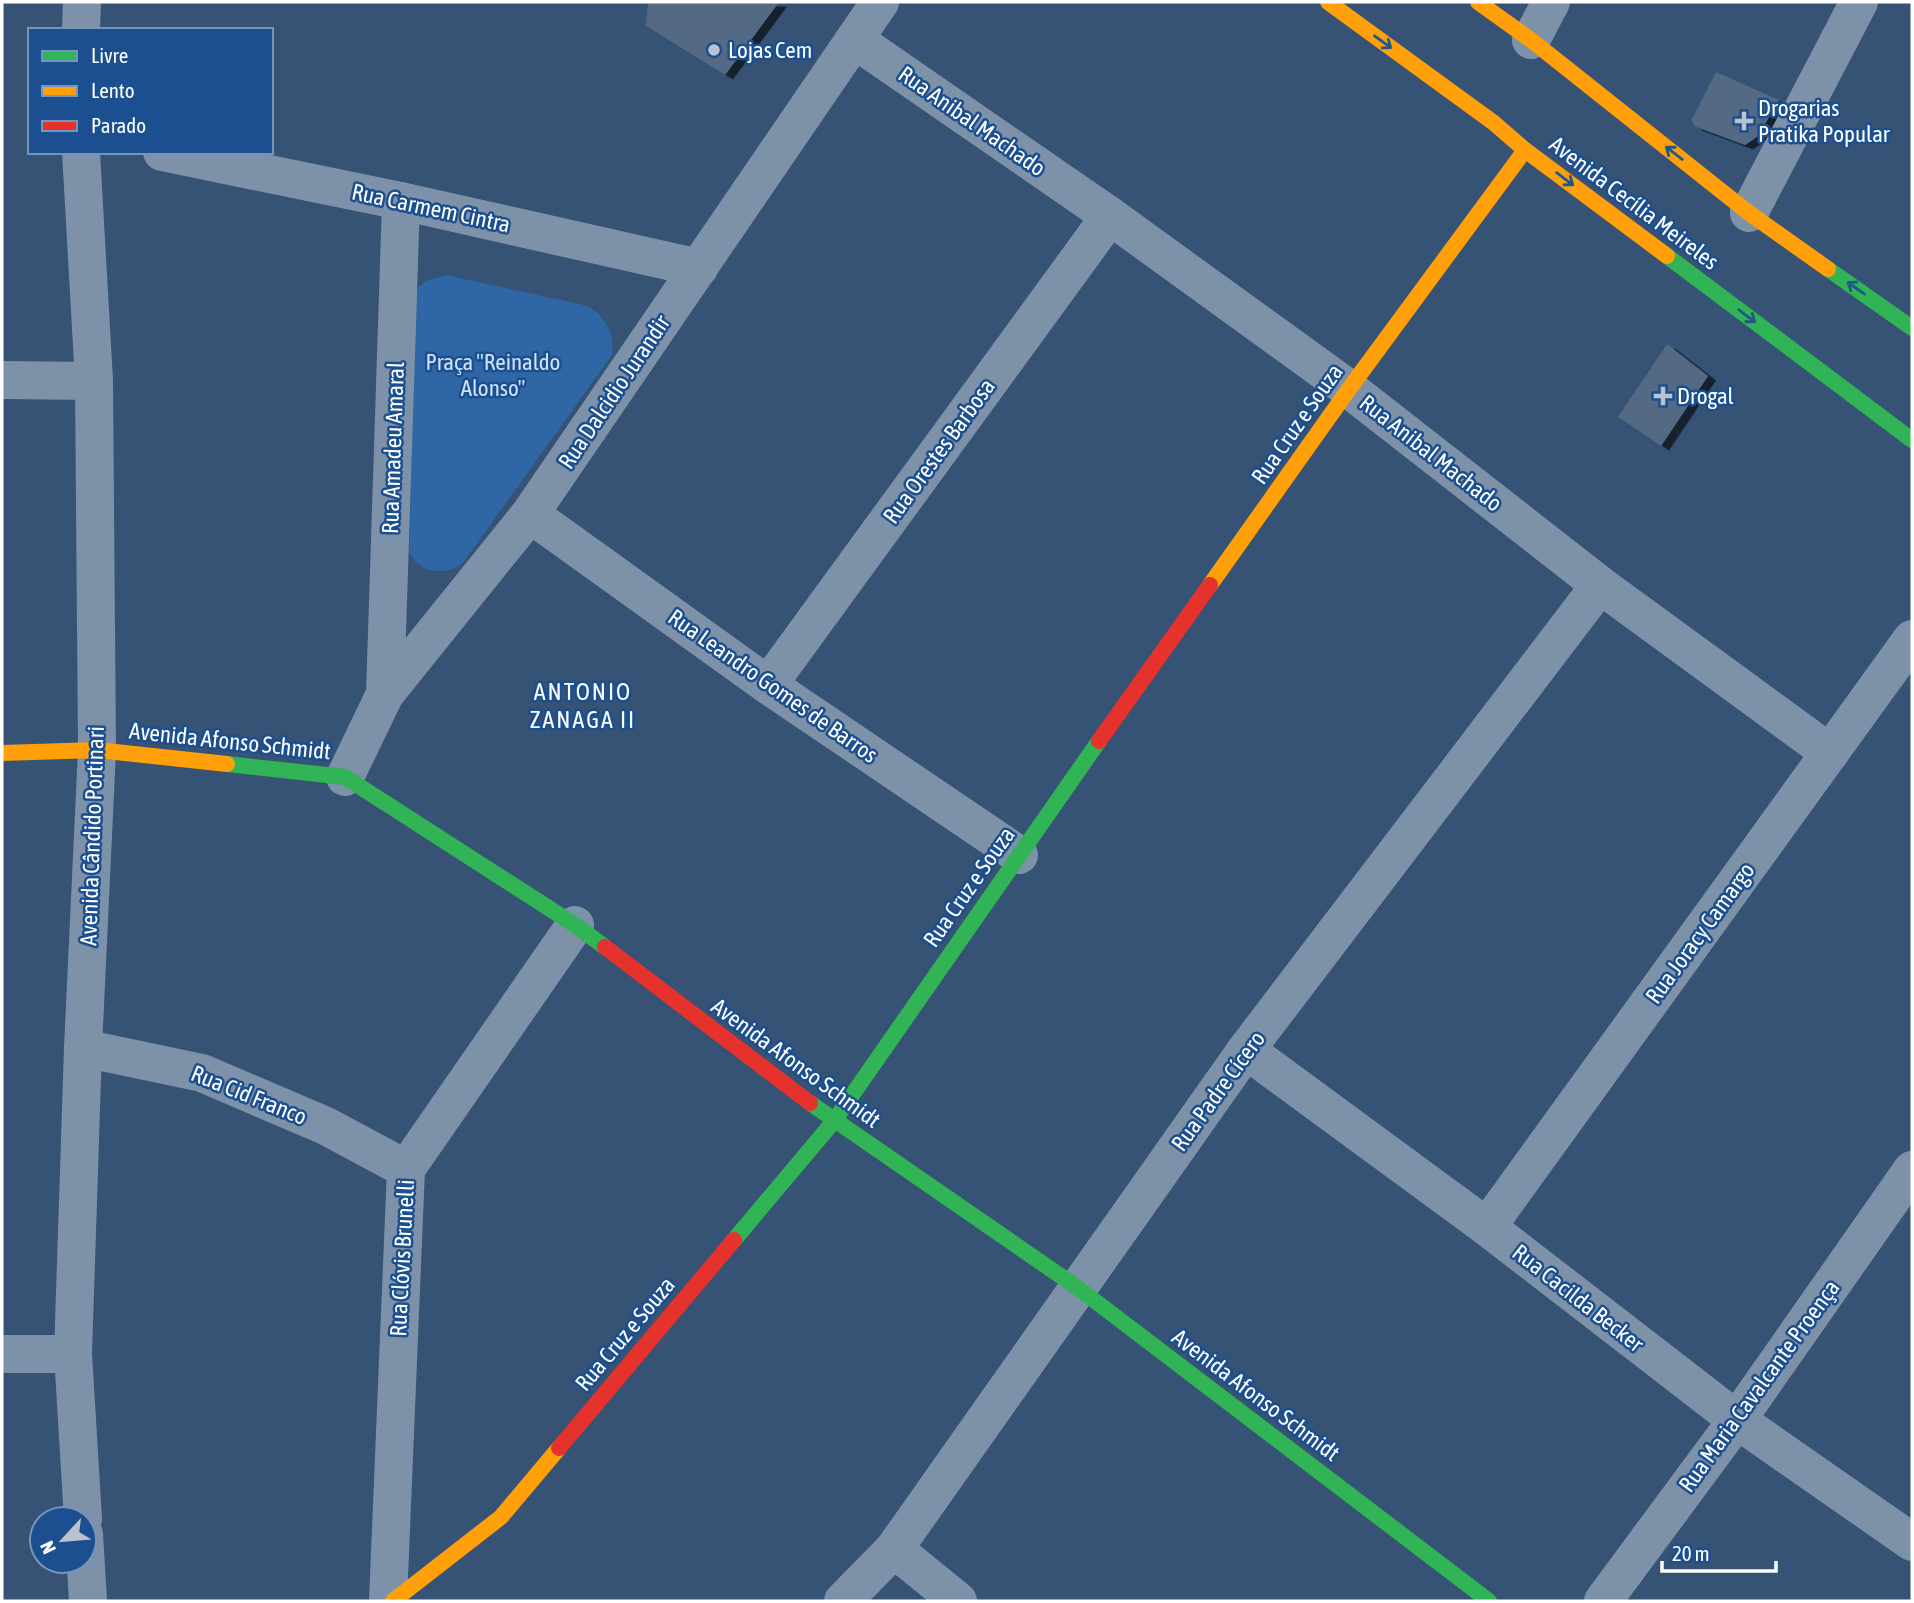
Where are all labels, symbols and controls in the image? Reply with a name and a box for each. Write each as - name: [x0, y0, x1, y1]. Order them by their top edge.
- legend: [28, 28, 273, 154]
- one-way arrow: [1373, 35, 1392, 49]
- place label: Lojas Cem: [728, 37, 812, 63]
- marker: Lojas Cem: [706, 42, 722, 58]
- text: Livre: [91, 43, 128, 67]
- street label: Rua Anibal Machado: [894, 61, 1050, 181]
- text: Lento: [91, 78, 135, 102]
- place label: Drogarias Pratika Popular: [1758, 95, 1891, 147]
- text: Parado: [91, 113, 146, 137]
- marker: Drogarias Pratika Popular: [1736, 113, 1752, 129]
- street label: Avenida Cecília Meireles: [1544, 131, 1724, 275]
- one-way arrow: [1665, 145, 1683, 160]
- one-way arrow: [1555, 172, 1574, 187]
- street label: Rua Carmem Cintra: [349, 179, 513, 237]
- one-way arrow: [1847, 281, 1866, 295]
- one-way arrow: [1737, 308, 1756, 323]
- street label: Rua Dalcidio Jurandir: [553, 309, 676, 474]
- park label: Praça "Reinaldo Alonso": [426, 349, 560, 401]
- street label: Rua Cruz e Souza: [1246, 359, 1348, 489]
- street label: Rua Amadeu Amaral: [377, 361, 409, 535]
- street label: Rua Orestes Barbosa: [878, 374, 1000, 528]
- place label: Drogal: [1677, 383, 1734, 409]
- marker: Drogal: [1655, 388, 1671, 404]
- street label: Rua Anibal Machado: [1355, 389, 1507, 517]
- street label: Rua Leandro Gomes de Barros: [663, 604, 883, 768]
- district label: ANTONIO ZANAGA II: [530, 678, 636, 733]
- street label: Avenida Afonso Schmidt: [128, 717, 332, 765]
- street label: Avenida Cândido Portinari: [75, 726, 109, 946]
- street label: Rua Cruz e Souza: [918, 822, 1020, 952]
- street label: Rua Joracy Camargo: [1640, 858, 1760, 1008]
- street label: Avenida Afonso Schmidt: [706, 993, 886, 1133]
- street label: Rua Padre Cícero: [1166, 1026, 1270, 1156]
- street label: Rua Cid Franco: [187, 1060, 311, 1130]
- street label: Rua Clóvis Brunelli: [385, 1179, 419, 1337]
- street label: Rua Cacilda Becker: [1508, 1239, 1649, 1358]
- street label: Rua Cruz e Souza: [570, 1272, 680, 1396]
- street label: Rua Maria Cavalcante Proença: [1673, 1275, 1845, 1497]
- street label: Avenida Afonso Schmidt: [1167, 1324, 1345, 1466]
- north arrow: [28, 1505, 98, 1575]
- scale bar: [1662, 1530, 1776, 1574]
- text: N: [35, 1538, 60, 1557]
- text: 20 m: [1672, 1541, 1710, 1565]

